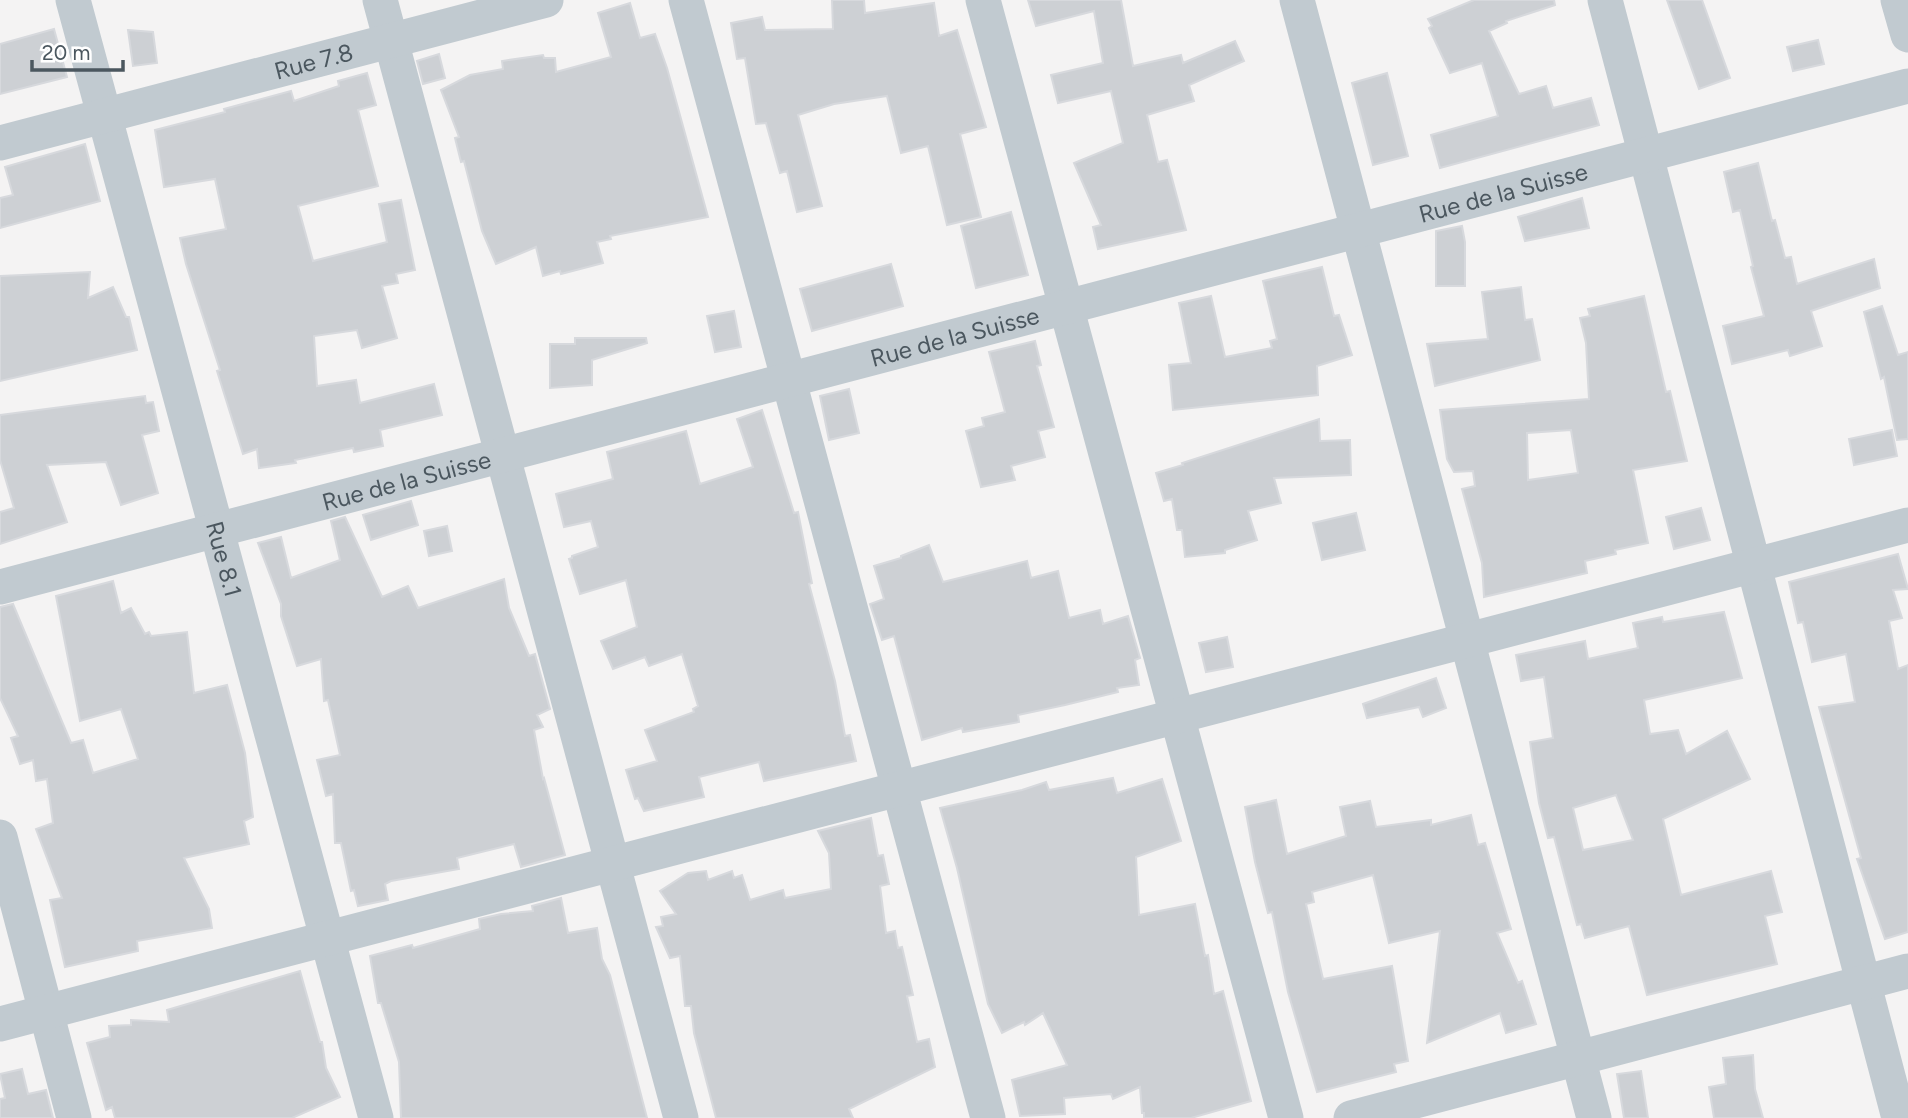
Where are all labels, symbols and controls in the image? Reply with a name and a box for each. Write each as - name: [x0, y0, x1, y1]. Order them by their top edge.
- scale bar: [32, 28, 122, 72]
- street label: Rue 7.8: [271, 37, 356, 85]
- text: 20 m: [42, 40, 90, 65]
- street label: Rue de la Suisse: [1416, 156, 1591, 228]
- street label: Rue de la Suisse: [867, 300, 1042, 372]
- street label: Rue de la Suisse: [319, 444, 494, 516]
- street label: Rue 8.1: [200, 518, 249, 600]

